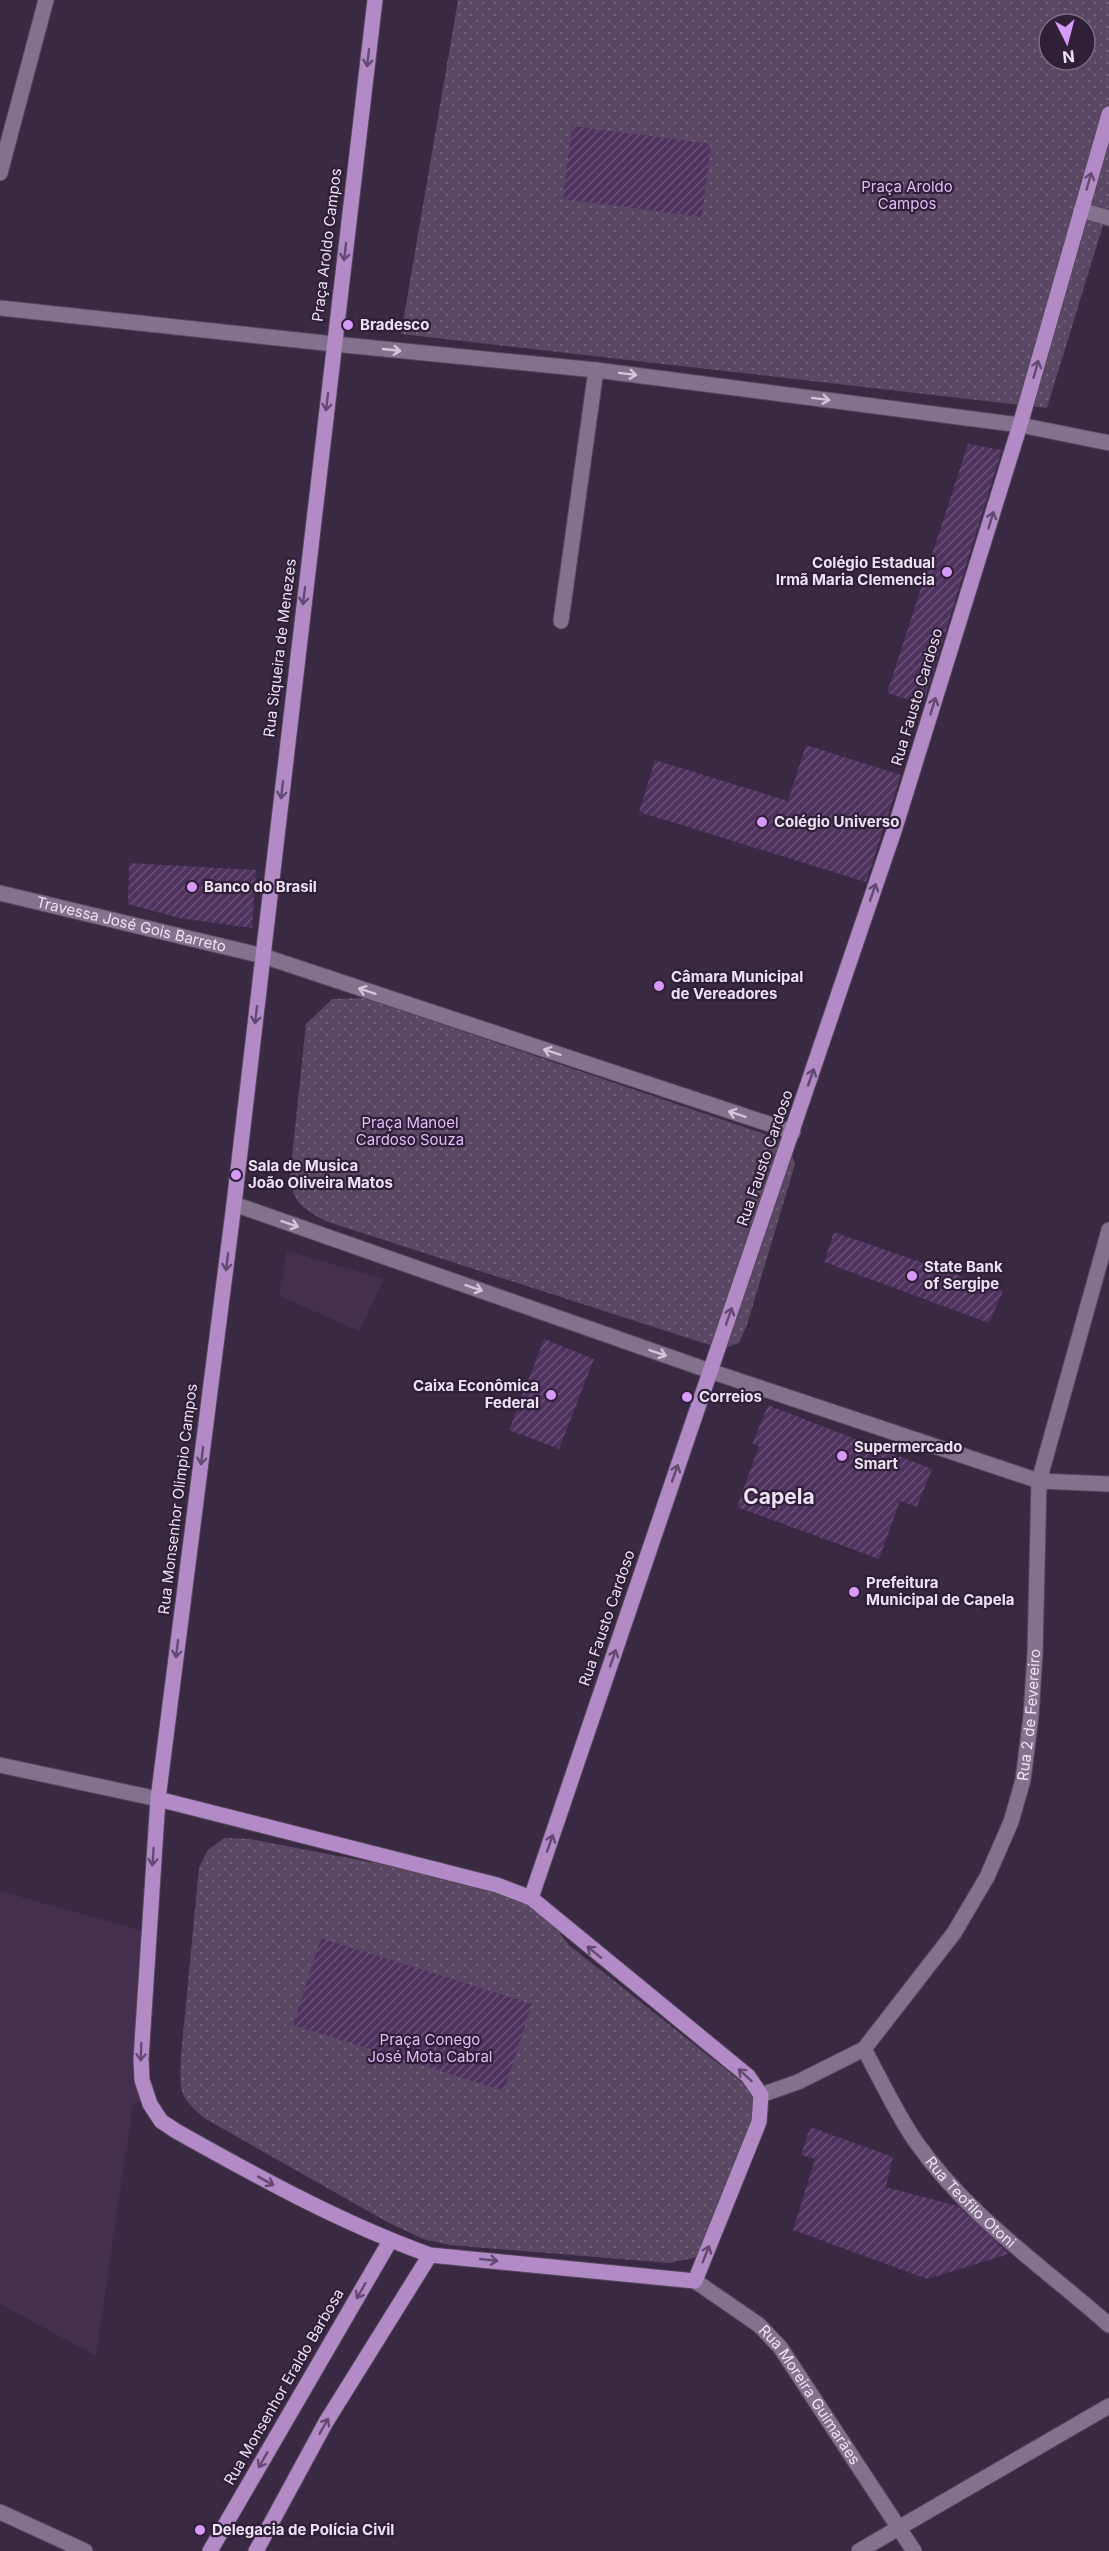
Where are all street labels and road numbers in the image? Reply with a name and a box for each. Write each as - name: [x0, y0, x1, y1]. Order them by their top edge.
- street label: Praça Aroldo Campos: [308, 167, 345, 323]
- street label: Rua Siqueira de Menezes: [259, 558, 300, 738]
- street label: Rua Fausto Cardoso: [887, 626, 946, 768]
- street label: Travessa José Gois Barreto: [35, 892, 228, 956]
- street label: Rua Fausto Cardoso: [732, 1087, 797, 1228]
- street label: Rua Monsenhor Olimpio Campos: [154, 1382, 201, 1615]
- street label: Rua Fausto Cardoso: [574, 1547, 639, 1688]
- street label: Rua 2 de Fevereiro: [1013, 1648, 1044, 1782]
- street label: Rua Teofilo Otoni: [921, 2152, 1020, 2252]
- street label: Rua Monsenhor Eraldo Barbosa: [219, 2285, 348, 2488]
- street label: Rua Moreira Guimarães: [755, 2321, 865, 2468]

